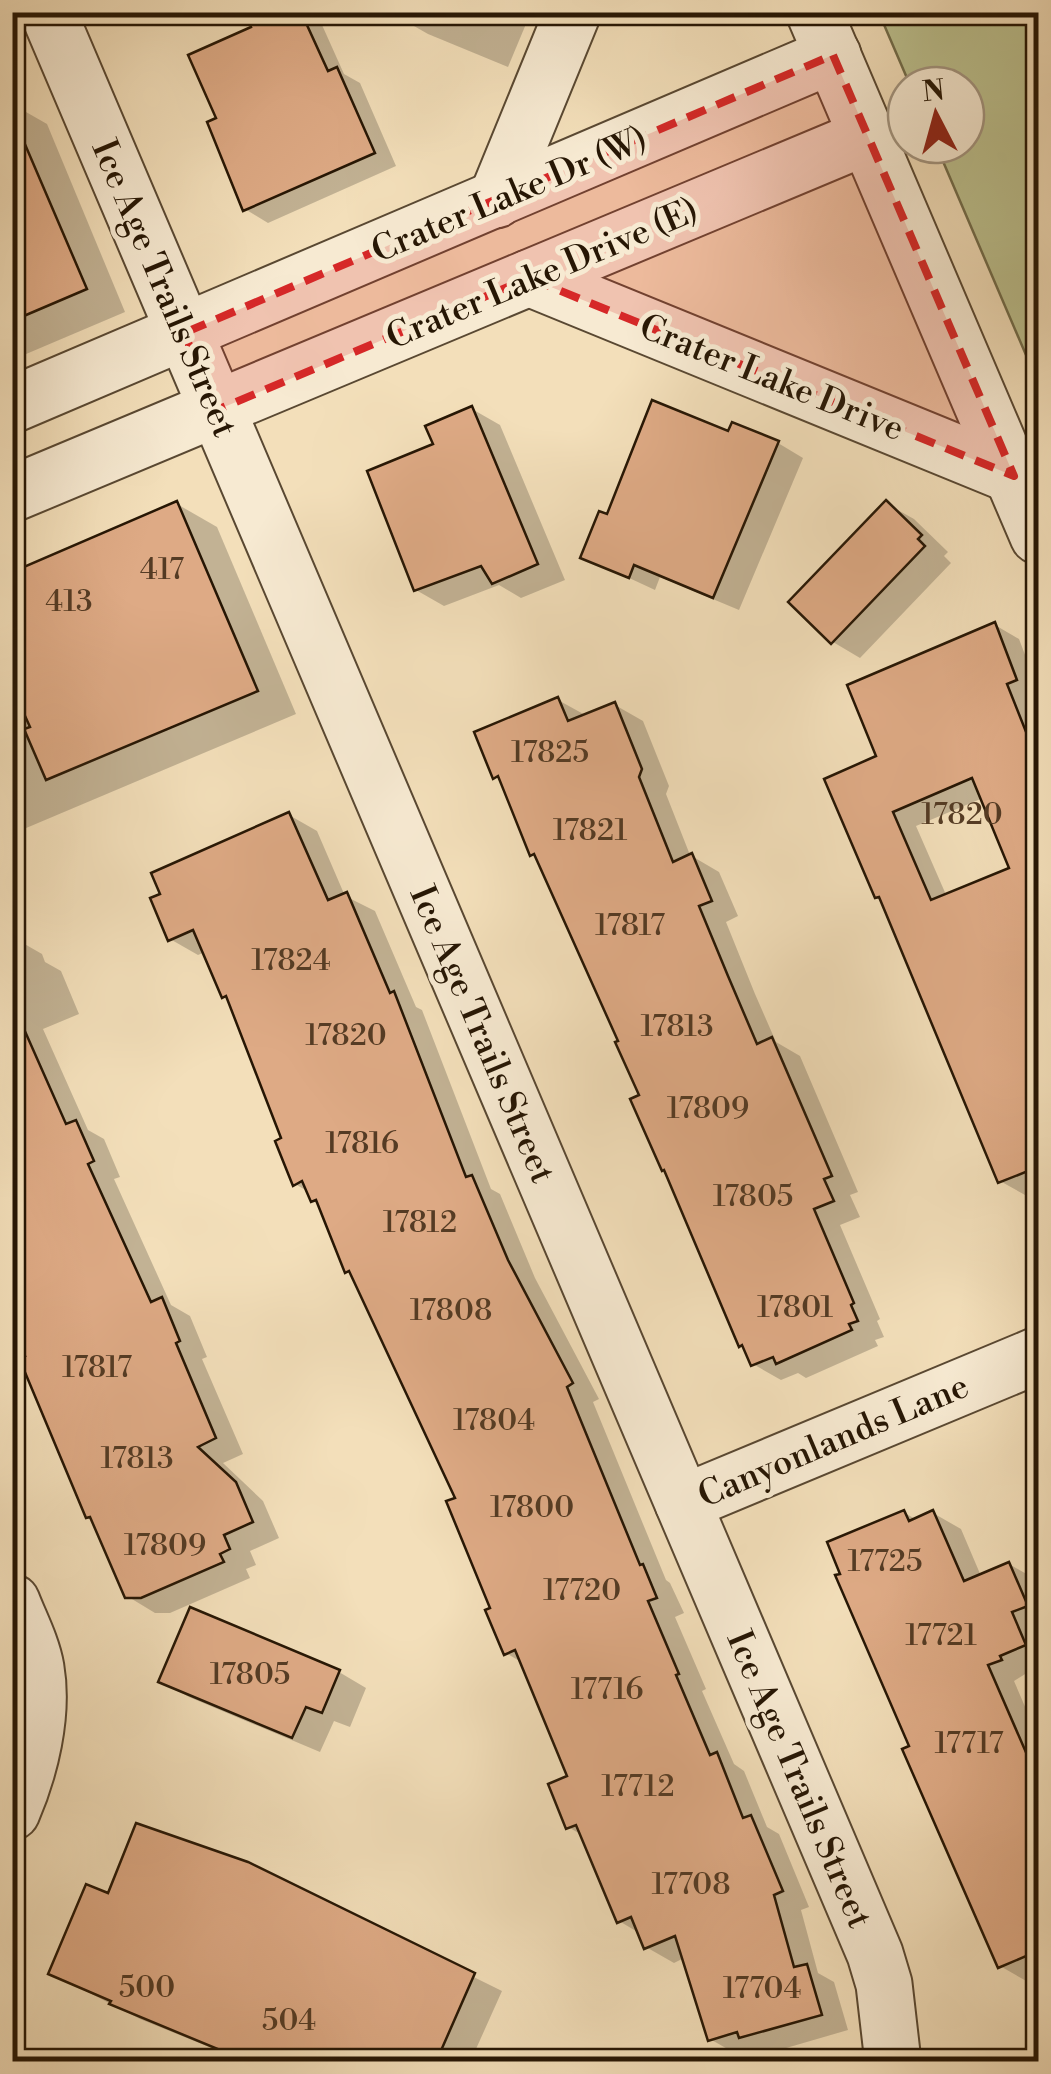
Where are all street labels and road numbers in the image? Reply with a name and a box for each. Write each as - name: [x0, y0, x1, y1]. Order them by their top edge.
- street label: Crater Lake Dr (W): [365, 118, 654, 273]
- street label: Ice Age Trails Street: [82, 133, 246, 444]
- street label: Crater Lake Drive (E): [380, 189, 705, 360]
- street label: Crater Lake Drive: [633, 306, 910, 451]
- street label: Ice Age Trails Street: [400, 879, 564, 1190]
- street label: Canyonlands Lane: [692, 1365, 975, 1518]
- street label: Ice Age Trails Street: [717, 1624, 881, 1935]

